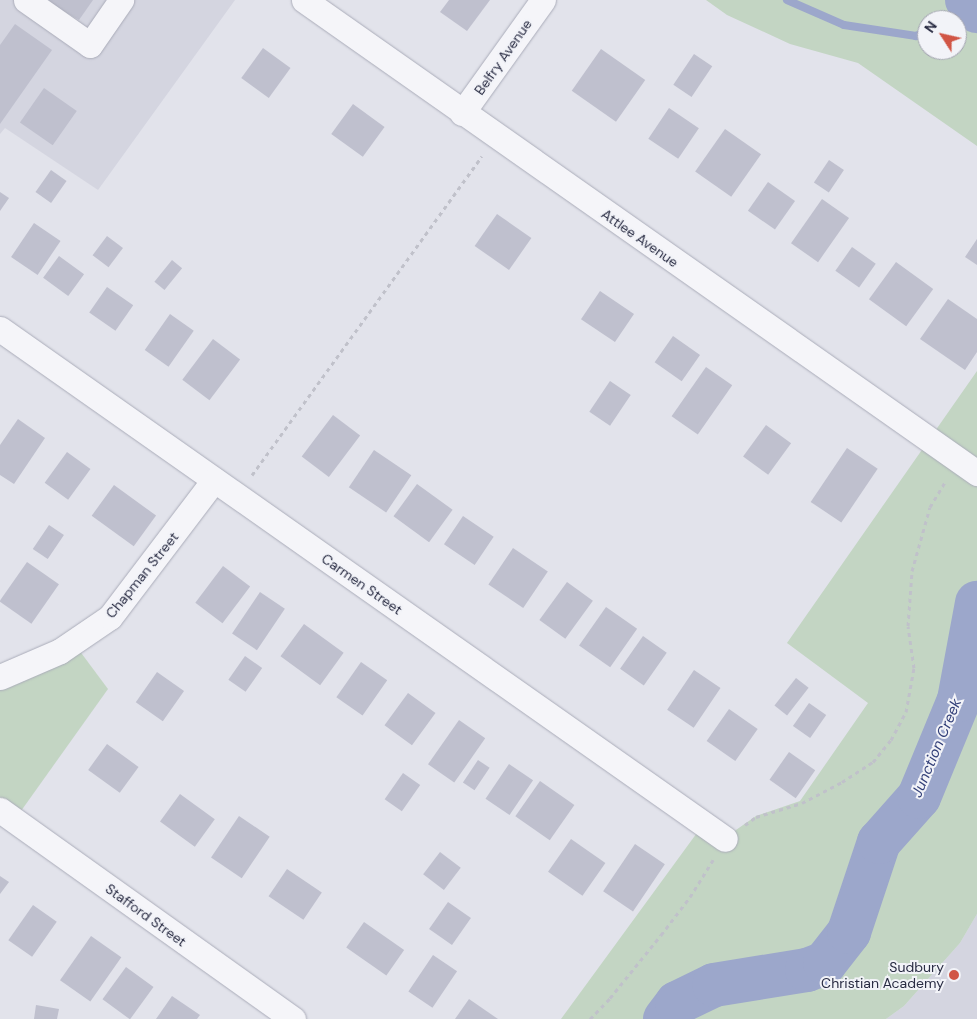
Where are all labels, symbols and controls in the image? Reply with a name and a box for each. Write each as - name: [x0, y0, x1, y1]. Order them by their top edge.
- north arrow: [917, 10, 967, 60]
- street label: Belfry Avenue: [471, 16, 535, 98]
- text: N: [920, 18, 941, 36]
- street label: Attlee Avenue: [598, 205, 682, 271]
- street label: Chapman Street: [102, 529, 182, 621]
- street label: Carmen Street: [318, 550, 406, 618]
- water label: Junction Creek: [908, 696, 966, 800]
- street label: Stafford Street: [102, 880, 190, 950]
- place label: Sudbury Christian Academy: [821, 959, 944, 992]
- marker: Sudbury Christian Academy: [948, 969, 960, 981]

